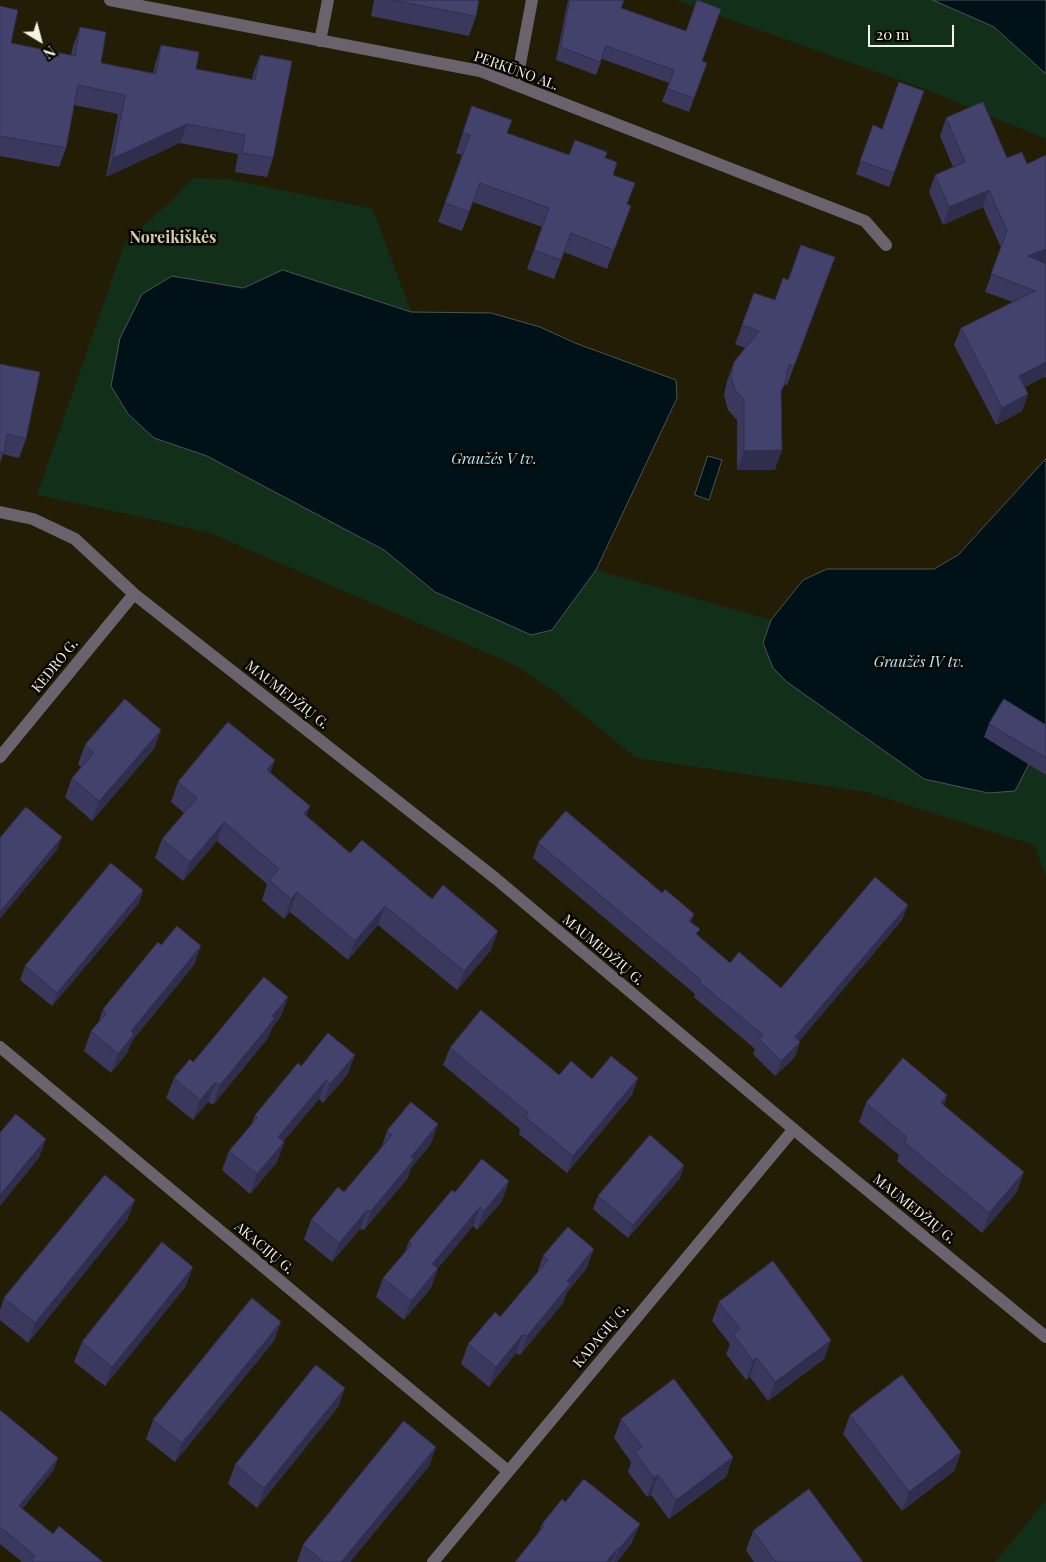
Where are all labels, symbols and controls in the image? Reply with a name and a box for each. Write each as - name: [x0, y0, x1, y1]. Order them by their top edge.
- north arrow: [15, 15, 65, 65]
- scale bar: [871, 15, 957, 47]
- text: 20 m: [876, 24, 909, 44]
- text: N: [40, 42, 59, 63]
- street label: PERKŪNO AL.: [472, 48, 560, 94]
- district label: Noreikiškės: [130, 228, 216, 248]
- water label: Graužės V tv.: [451, 450, 537, 468]
- street label: KEDRO G.: [28, 636, 82, 696]
- water label: Graužės IV tv.: [874, 653, 964, 671]
- street label: MAUMEDŽIŲ G.: [242, 657, 332, 733]
- street label: MAUMEDŽIŲ G.: [559, 911, 647, 989]
- street label: MAUMEDŽIŲ G.: [870, 1171, 958, 1247]
- street label: AKACIJŲ G.: [231, 1219, 297, 1277]
- street label: KADAGIŲ G.: [570, 1301, 632, 1371]

